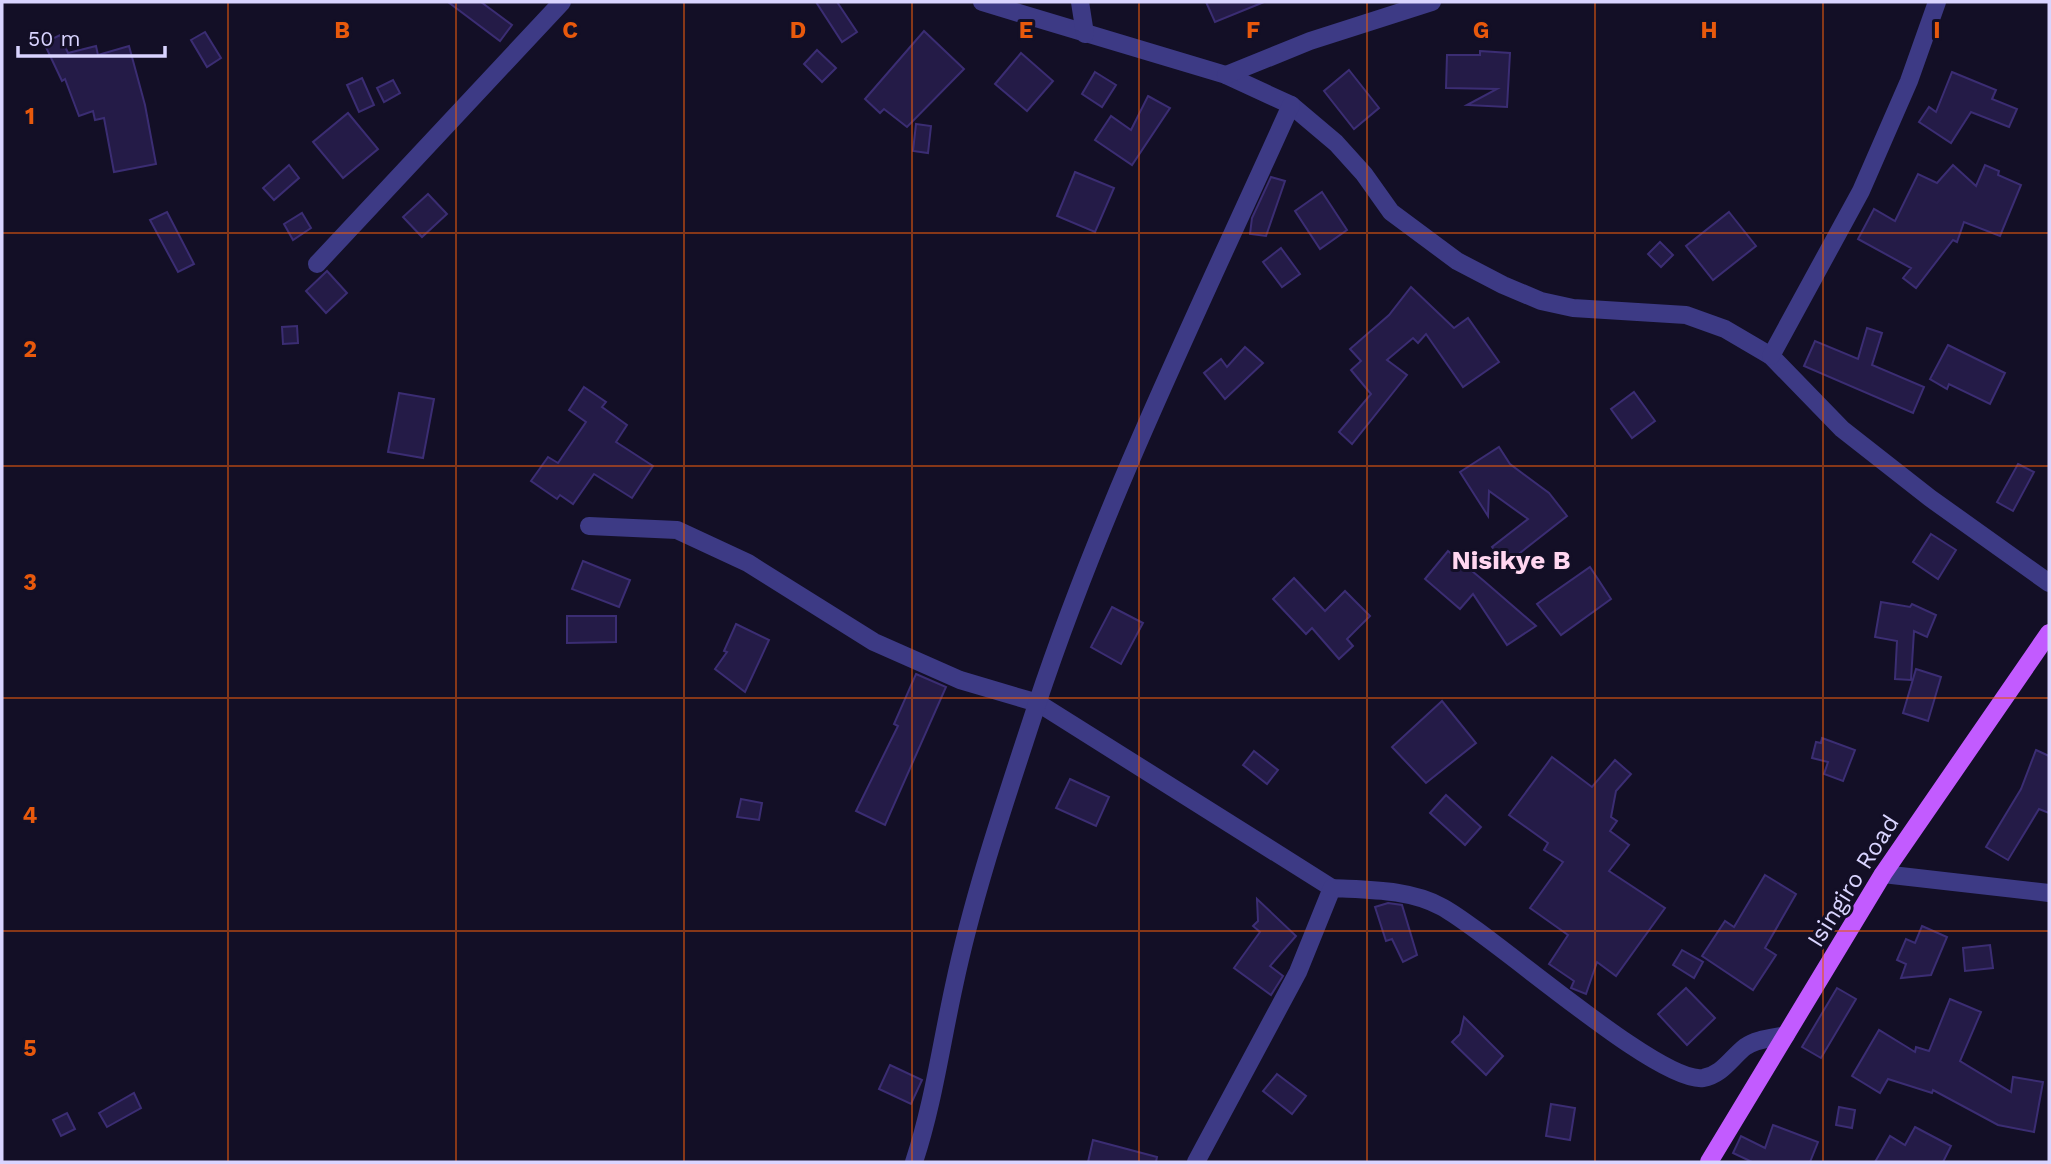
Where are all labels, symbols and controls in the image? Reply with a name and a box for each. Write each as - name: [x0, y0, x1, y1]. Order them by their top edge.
- scale bar: [18, 14, 164, 58]
- text: B: [334, 17, 350, 44]
- text: C: [562, 17, 578, 44]
- text: D: [790, 17, 806, 44]
- text: E: [1019, 17, 1033, 44]
- text: F: [1246, 17, 1260, 44]
- text: G: [1473, 17, 1489, 44]
- text: H: [1700, 17, 1718, 44]
- text: I: [1933, 17, 1941, 44]
- text: 50 m: [28, 26, 80, 51]
- text: 1: [25, 103, 35, 130]
- text: 2: [23, 336, 37, 363]
- district label: Nisikye B: [1451, 545, 1571, 575]
- text: 3: [23, 569, 37, 596]
- text: 4: [23, 802, 38, 829]
- street label: Isingiro Road: [1801, 810, 1905, 952]
- text: 5: [23, 1035, 37, 1062]

